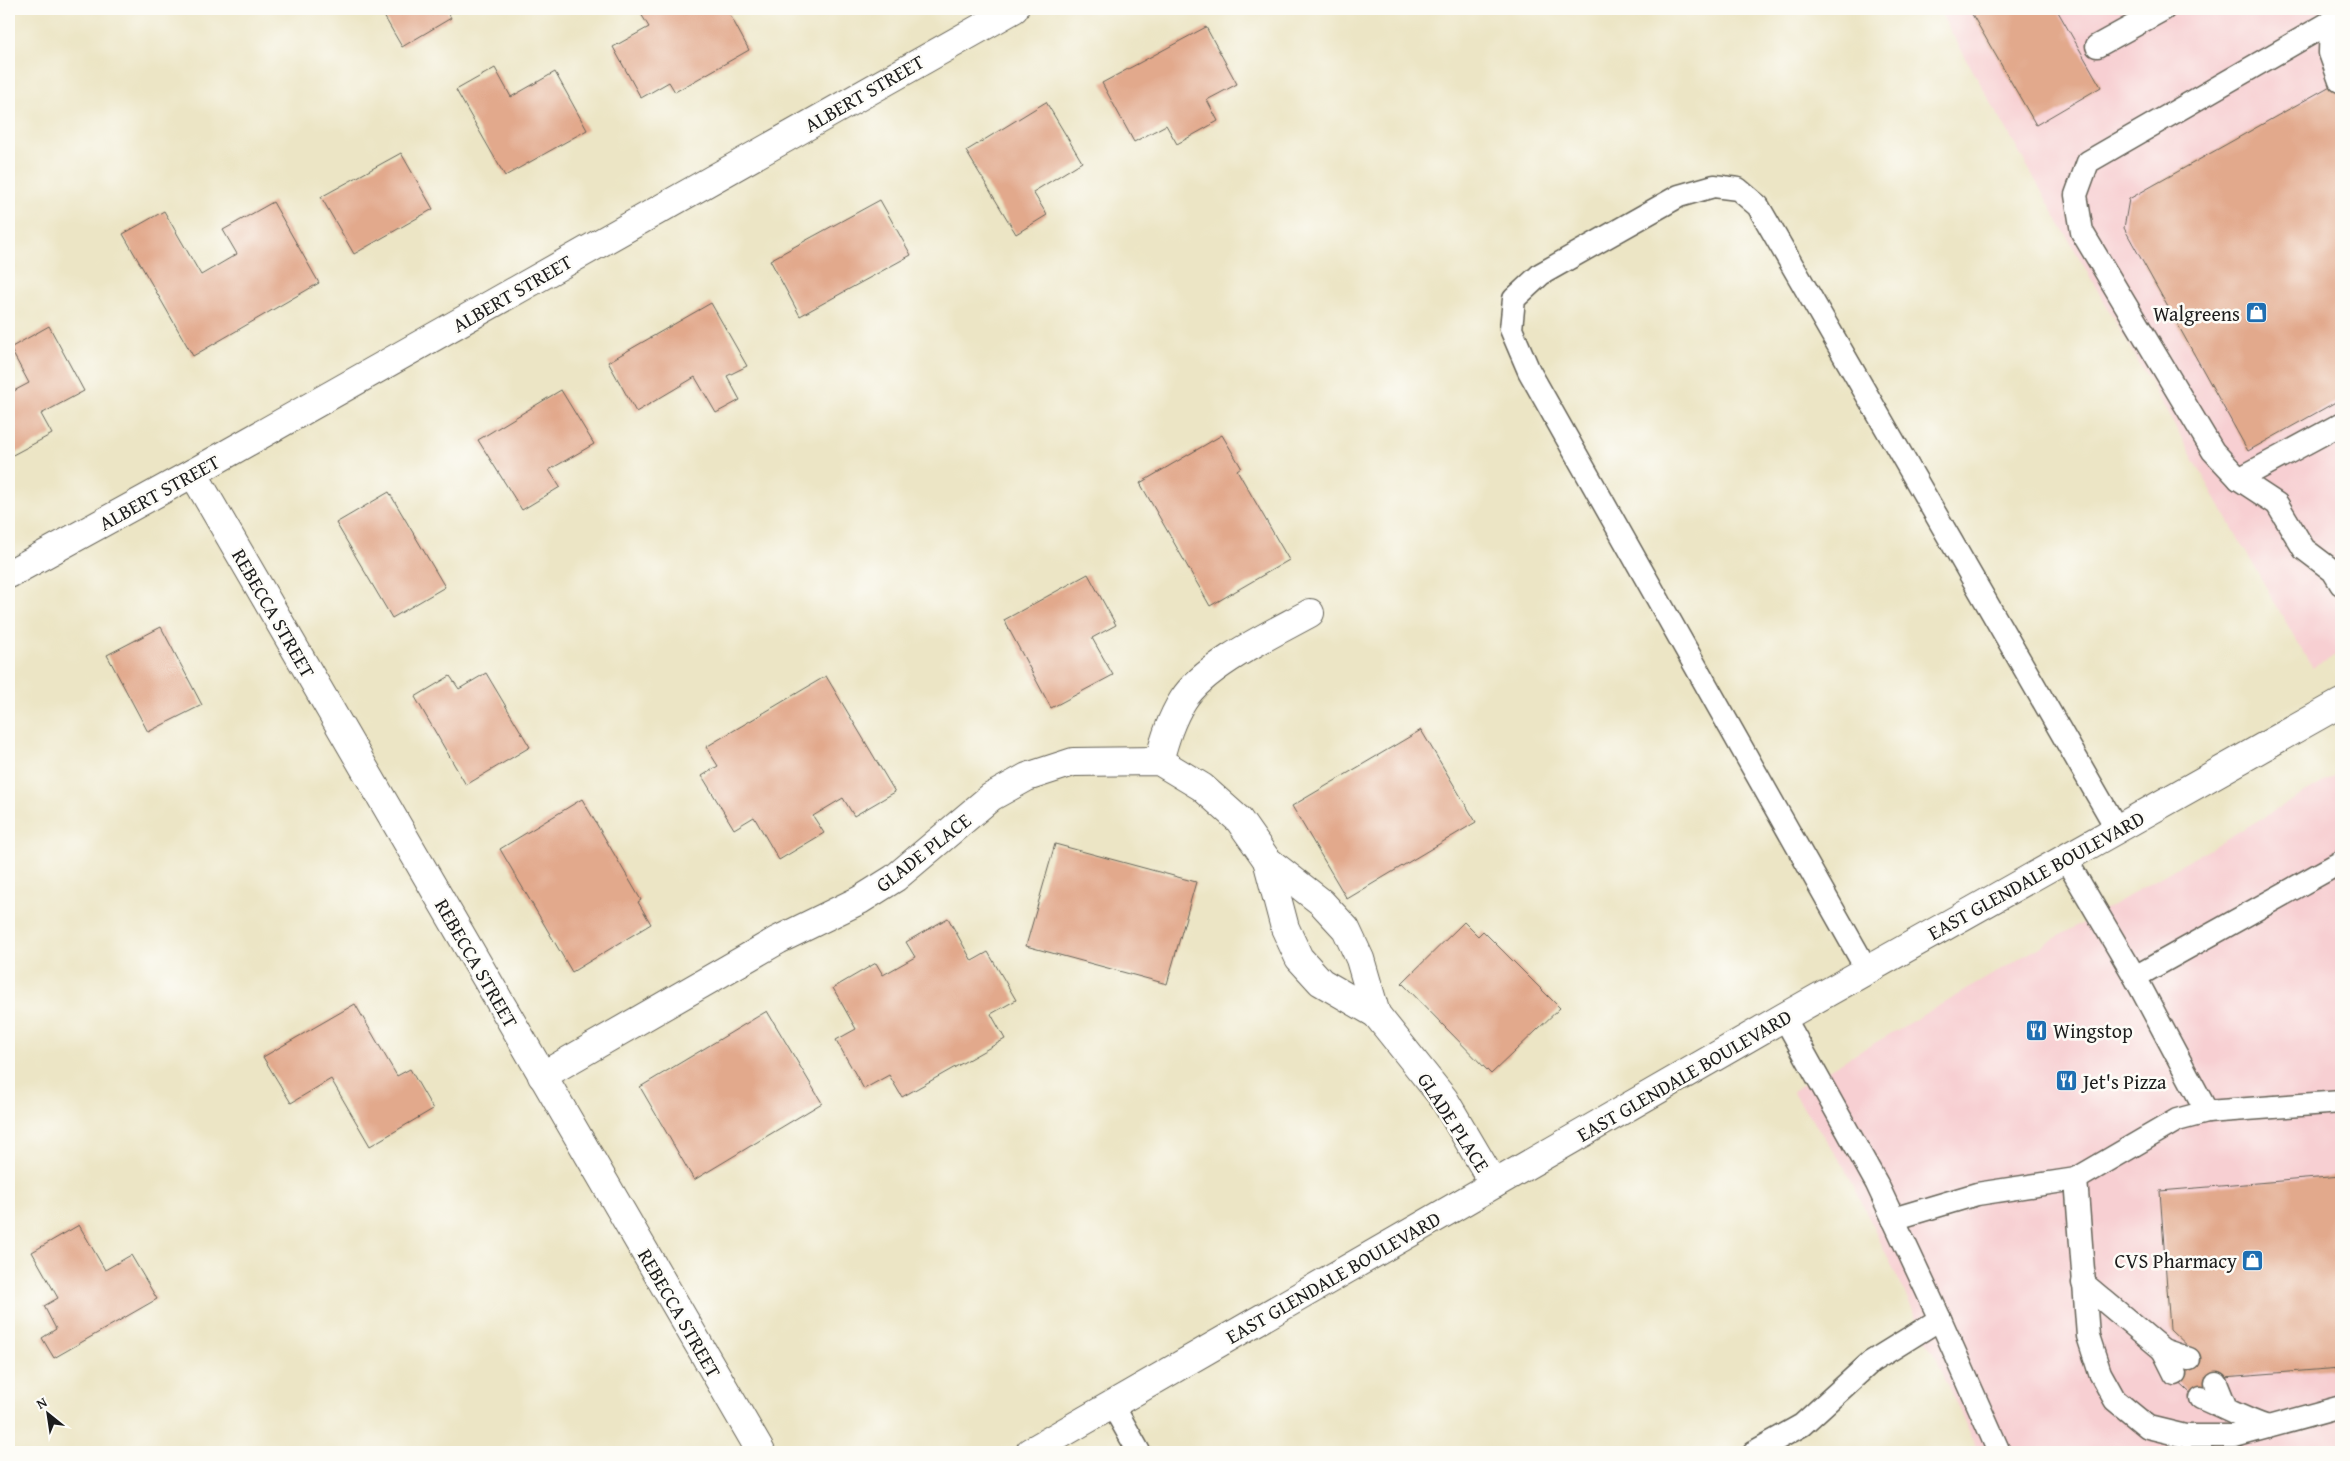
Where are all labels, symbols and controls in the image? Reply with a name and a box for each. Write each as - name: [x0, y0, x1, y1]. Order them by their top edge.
- street label: ALBERT STREET: [799, 47, 929, 139]
- street label: ALBERT STREET: [447, 247, 577, 339]
- place label: Walgreens: [2153, 299, 2240, 328]
- shop icon: Walgreens: [2244, 301, 2268, 325]
- street label: ALBERT STREET: [93, 447, 225, 537]
- street label: REBECCA STREET: [225, 543, 323, 683]
- street label: EAST GLENDALE BOULEVARD: [1922, 803, 2150, 947]
- street label: GLADE PLACE: [869, 806, 977, 898]
- street label: REBECCA STREET: [428, 893, 526, 1033]
- street label: EAST GLENDALE BOULEVARD: [1571, 1001, 1797, 1149]
- place label: Wingstop: [2053, 1016, 2133, 1045]
- restaurant icon: Wingstop: [2025, 1018, 2049, 1042]
- street label: GLADE PLACE: [1411, 1066, 1497, 1178]
- place label: Jet's Pizza: [2080, 1067, 2167, 1096]
- restaurant icon: Jet's Pizza: [2055, 1069, 2079, 1093]
- street label: EAST GLENDALE BOULEVARD: [1220, 1203, 1446, 1351]
- street label: REBECCA STREET: [631, 1243, 729, 1383]
- place label: CVS Pharmacy: [2115, 1246, 2237, 1275]
- shop icon: CVS Pharmacy: [2241, 1248, 2265, 1272]
- north arrow: [22, 1388, 72, 1438]
- text: N: [32, 1391, 51, 1414]

